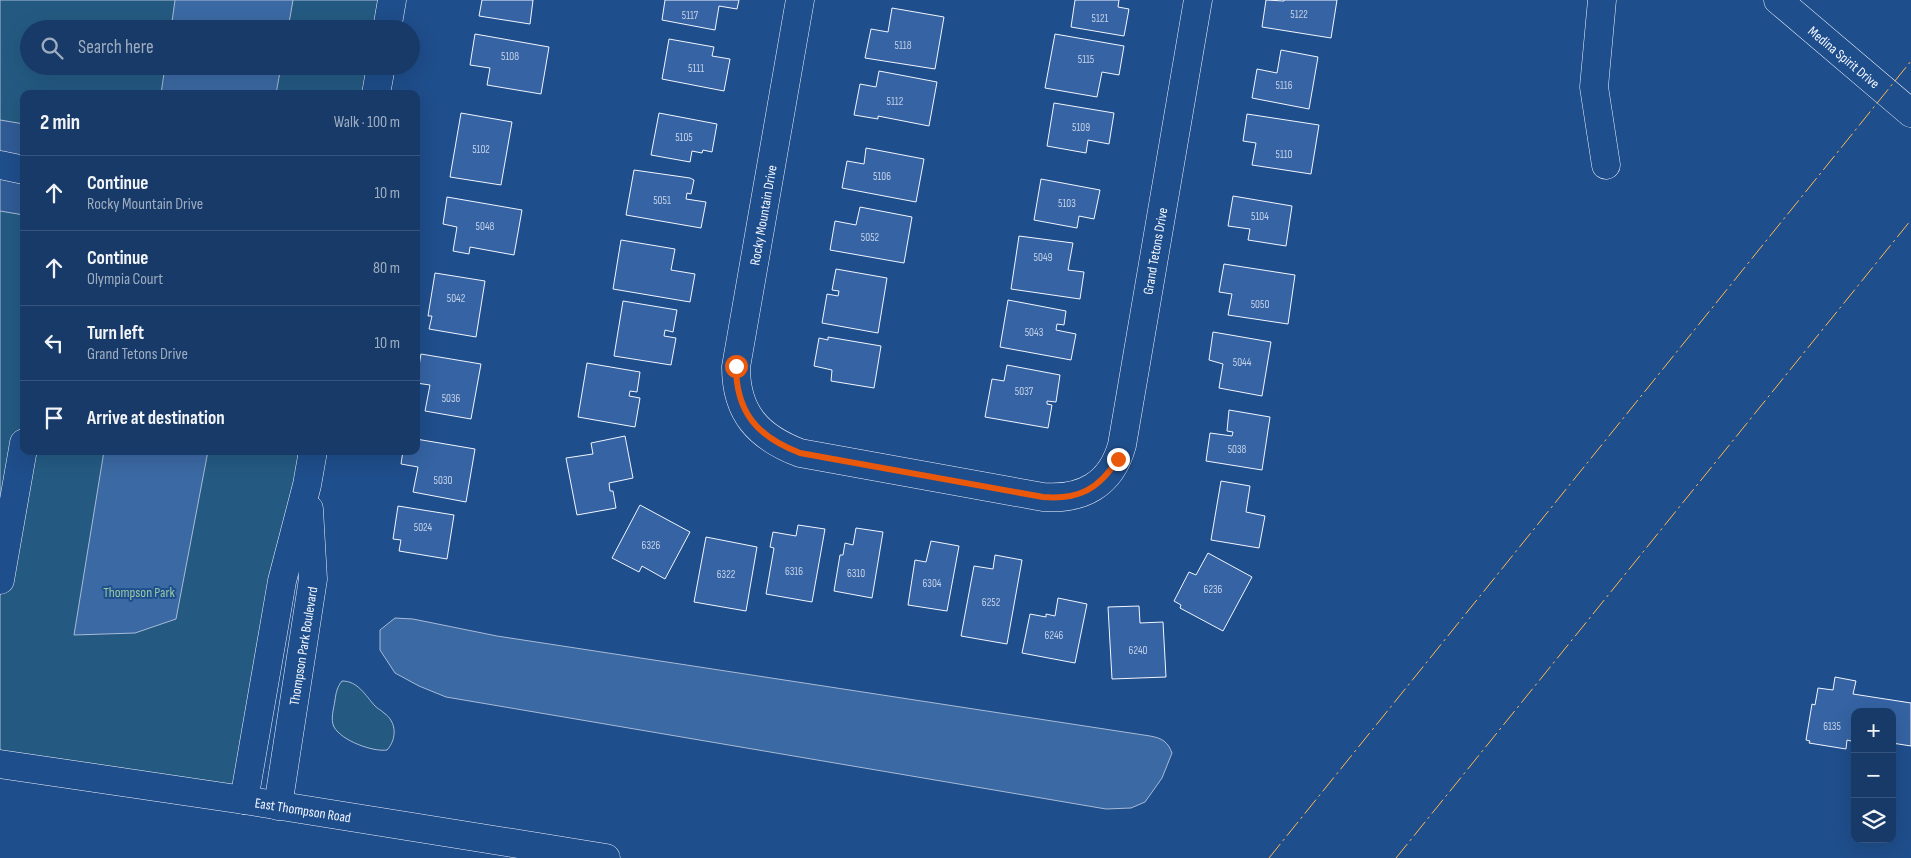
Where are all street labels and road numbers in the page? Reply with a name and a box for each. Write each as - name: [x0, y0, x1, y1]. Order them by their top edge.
- street label: Medina Spirit Drive: [1805, 23, 1883, 92]
- street label: Rocky Mountain Drive: [746, 164, 781, 267]
- street label: Grand Tetons Drive: [1139, 206, 1172, 296]
- street label: Thompson Park Boulevard: [286, 585, 321, 707]
- street label: East Thompson Road: [254, 795, 352, 827]

